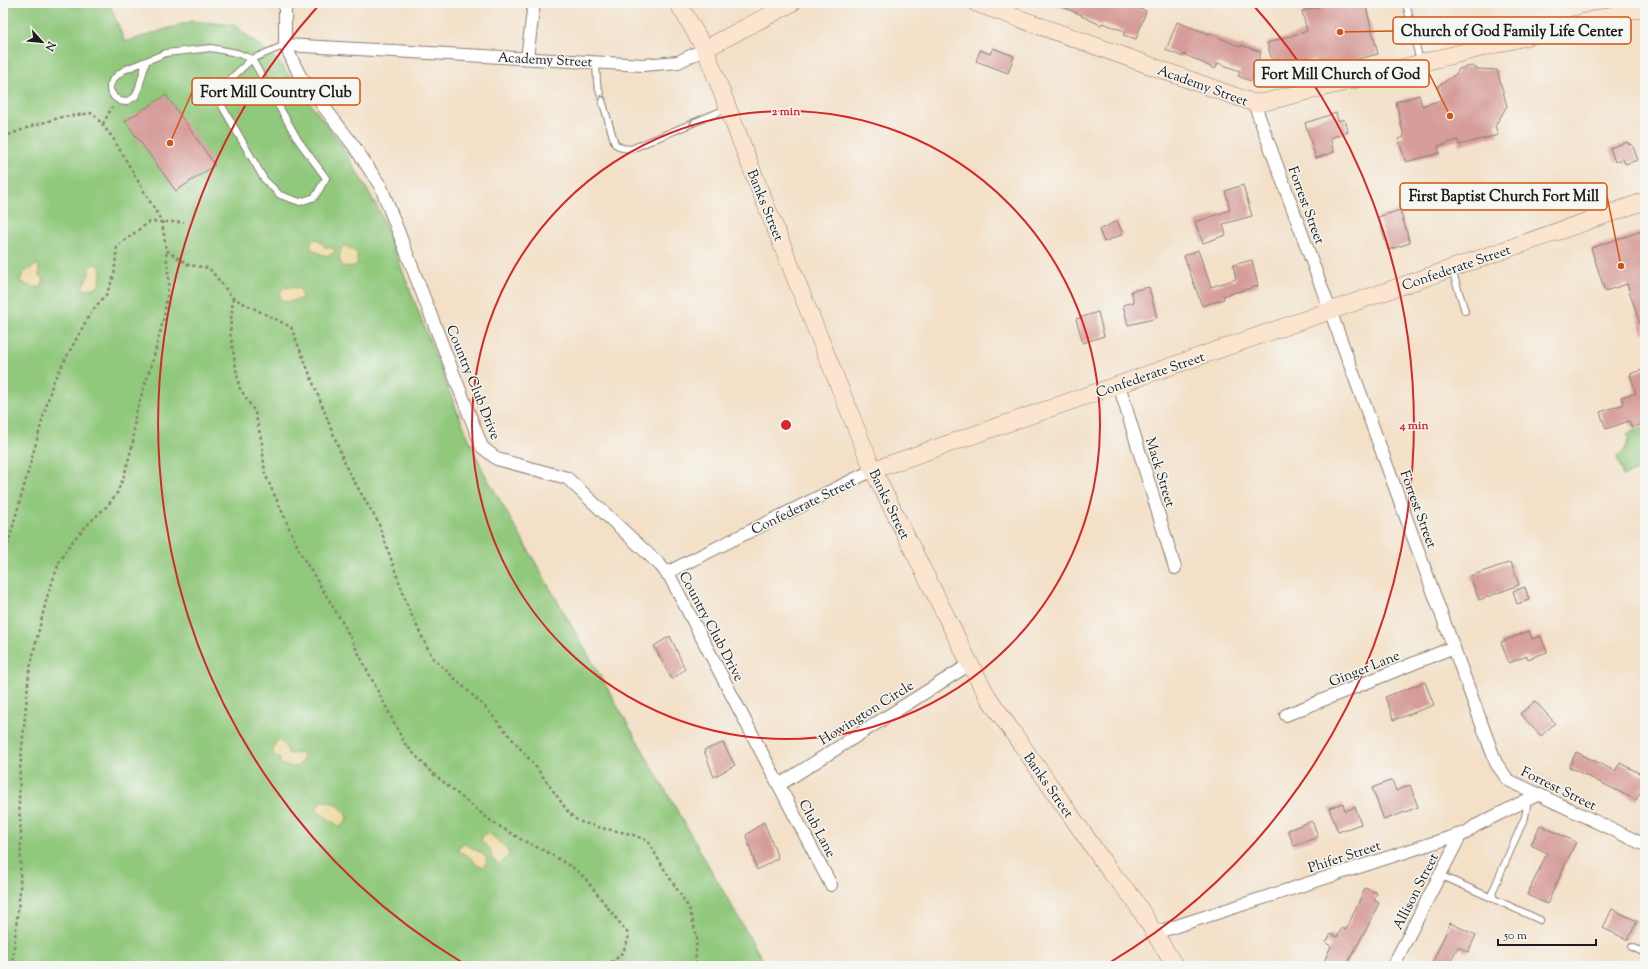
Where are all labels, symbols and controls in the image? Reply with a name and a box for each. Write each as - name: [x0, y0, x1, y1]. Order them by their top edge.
- callout: Church of God Family Life Center: [1393, 17, 1631, 44]
- north arrow: [22, 22, 62, 62]
- text: Church of God Family Life Center: [1401, 22, 1624, 43]
- text: N: [41, 38, 60, 54]
- street label: Academy Street: [497, 49, 593, 73]
- callout: Fort Mill Church of God: [1254, 60, 1429, 87]
- street label: Academy Street: [1154, 61, 1250, 113]
- text: Fort Mill Church of God: [1261, 65, 1421, 86]
- callout: Fort Mill Country Club: [192, 78, 360, 105]
- text: Fort Mill Country Club: [200, 83, 352, 104]
- one-way arrow: [598, 95, 607, 102]
- text: 2 min: [772, 103, 801, 121]
- one-way arrow: [688, 119, 695, 127]
- street label: Forrest Street: [1282, 164, 1329, 248]
- street label: Banks Street: [741, 167, 788, 245]
- callout: First Baptist Church Fort Mill: [1400, 183, 1607, 210]
- text: First Baptist Church Fort Mill: [1409, 187, 1600, 208]
- street label: Confederate Street: [1399, 241, 1514, 297]
- street label: Country Club Drive: [440, 322, 504, 443]
- street label: Confederate Street: [1093, 348, 1208, 404]
- text: 4 min: [1398, 417, 1429, 435]
- centre of rings: [779, 418, 793, 432]
- street label: Mack Street: [1139, 435, 1179, 510]
- street label: Banks Street: [863, 466, 914, 544]
- street label: Forrest Street: [1394, 468, 1441, 552]
- street label: Confederate Street: [748, 473, 860, 541]
- street label: Country Club Drive: [673, 568, 748, 686]
- street label: Ginger Lane: [1326, 647, 1403, 693]
- street label: Howington Circle: [816, 677, 918, 751]
- street label: Banks Street: [1017, 749, 1077, 823]
- street label: Forrest Street: [1517, 763, 1599, 817]
- street label: Club Lane: [793, 796, 840, 862]
- street label: Phifer Street: [1306, 837, 1384, 879]
- street label: Allison Street: [1389, 850, 1445, 934]
- scale bar: [1498, 921, 1596, 947]
- text: 50 m: [1503, 927, 1527, 945]

